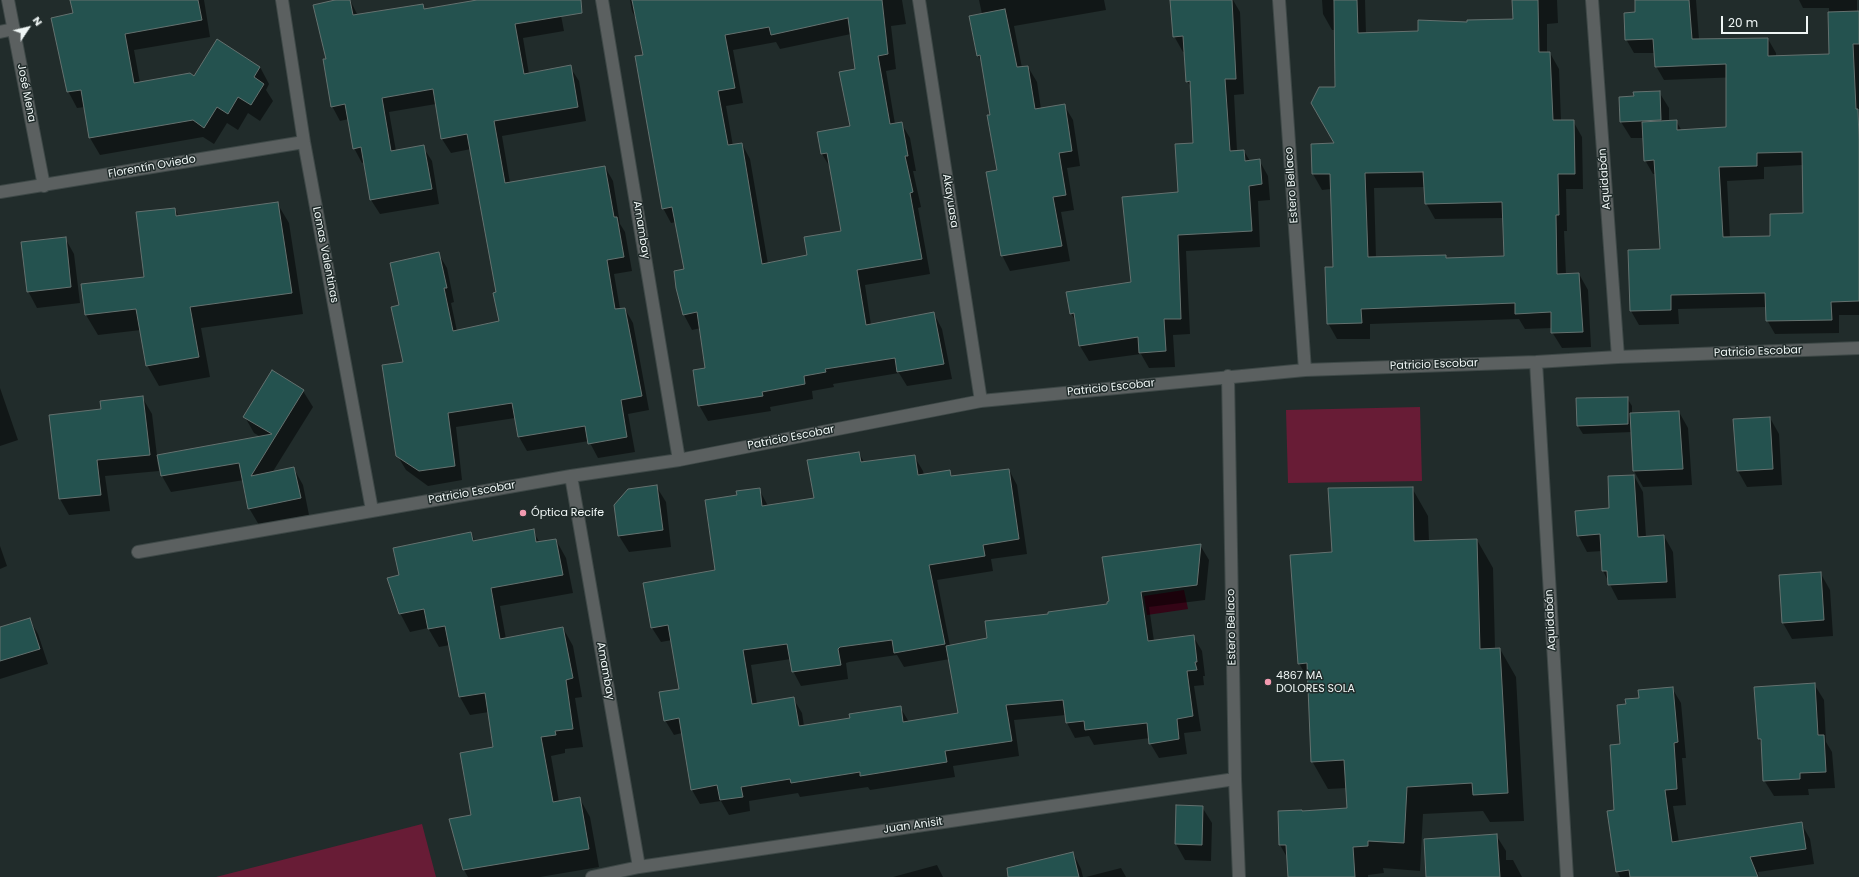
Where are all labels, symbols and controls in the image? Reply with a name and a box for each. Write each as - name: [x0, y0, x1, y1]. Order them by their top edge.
- north arrow: [8, 8, 48, 48]
- scale bar: [1723, 8, 1810, 34]
- text: N: [29, 13, 47, 29]
- text: 20 m: [1728, 14, 1758, 31]
- street label: José Mena: [14, 63, 38, 123]
- street label: Estero Bellaco: [1283, 146, 1301, 224]
- street label: Aquidabán: [1596, 148, 1614, 210]
- street label: Florentín Oviedo: [107, 153, 197, 181]
- street label: Akayuasa: [939, 173, 961, 229]
- street label: Amambay: [630, 200, 652, 260]
- street label: Lomas Valentinas: [309, 206, 341, 304]
- street label: Patricio Escobar: [1714, 344, 1802, 360]
- street label: Patricio Escobar: [1390, 357, 1478, 373]
- street label: Patricio Escobar: [1067, 377, 1155, 399]
- street label: Patricio Escobar: [747, 423, 835, 453]
- street label: Patricio Escobar: [427, 479, 517, 507]
- place label: Óptica Recife: [531, 506, 604, 520]
- marker: Óptica Recife: [518, 508, 528, 518]
- street label: Estero Bellaco: [1225, 589, 1239, 665]
- street label: Aquidabán: [1543, 589, 1559, 651]
- street label: Amambay: [593, 641, 617, 701]
- place label: 4867 MA DOLORES SOLA: [1276, 669, 1355, 695]
- marker: 4867 MA DOLORES SOLA: [1263, 677, 1273, 687]
- street label: Juan Anisit: [882, 815, 944, 837]

